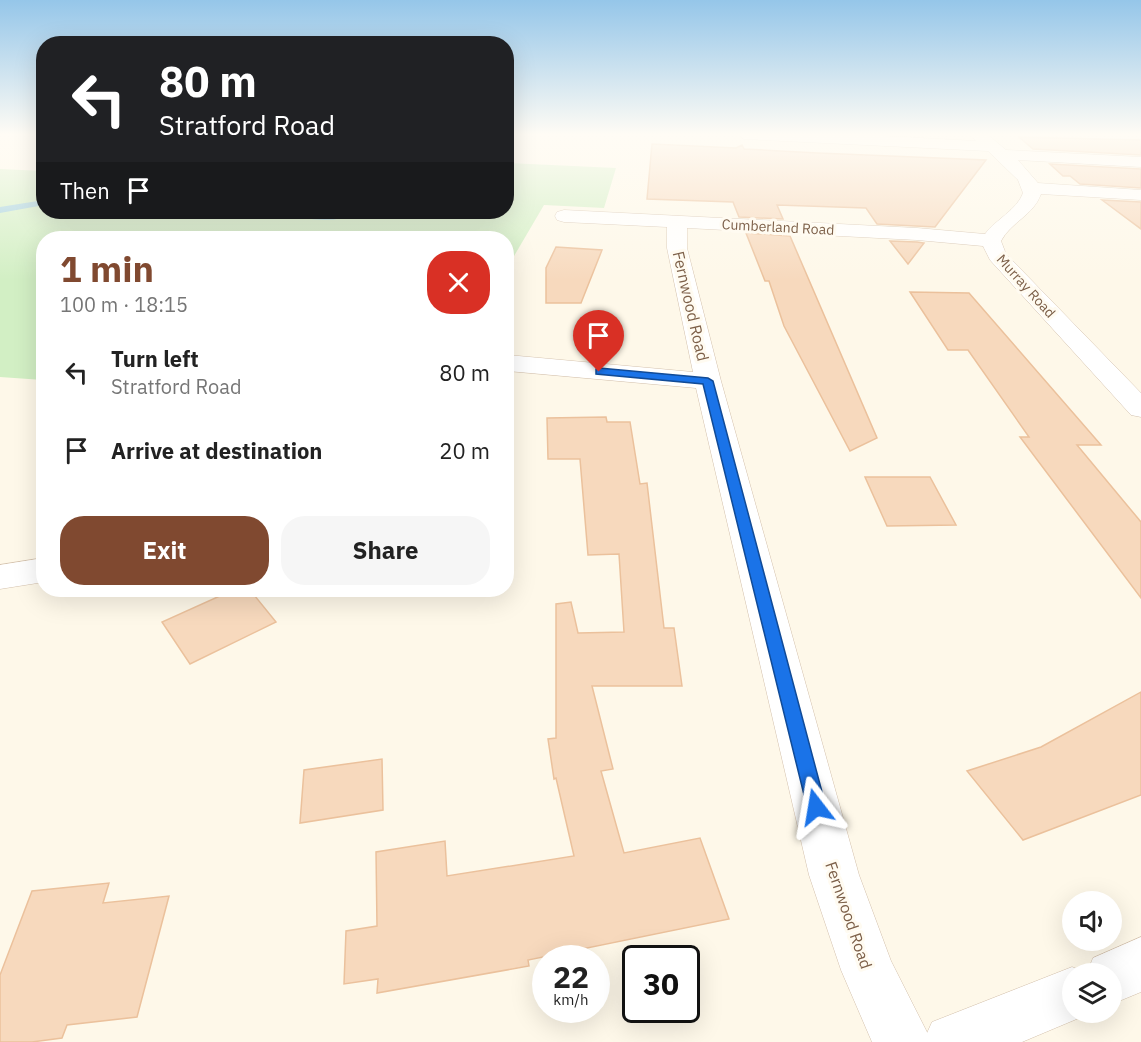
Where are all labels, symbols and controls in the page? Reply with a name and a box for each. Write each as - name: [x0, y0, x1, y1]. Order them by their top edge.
- text: 80 m: [159, 54, 257, 109]
- icon: left: [60, 60, 138, 138]
- text: Stratford Road: [159, 107, 335, 142]
- icon: arrive: [122, 174, 155, 207]
- text: Then: [60, 176, 110, 205]
- street label: Cumberland Road: [721, 215, 835, 239]
- text: 1 min: [60, 245, 154, 292]
- street label: Fernwood Road: [669, 249, 713, 363]
- street label: Murray Road: [993, 250, 1059, 322]
- button: close: [427, 251, 490, 314]
- text: 100 m · 18:15: [60, 291, 188, 318]
- pin: [573, 310, 624, 372]
- icon: arrive: [582, 319, 615, 352]
- text: Turn left: [111, 344, 199, 373]
- icon: left: [60, 356, 93, 389]
- text: 80 m: [439, 358, 490, 387]
- text: Stratford Road: [111, 373, 242, 400]
- icon: arrive: [60, 434, 93, 467]
- text: Arrive at destination: [111, 436, 322, 465]
- text: 20 m: [439, 436, 490, 465]
- button: Exit: [60, 516, 269, 585]
- button: Share: [281, 516, 490, 585]
- position arrow: [784, 775, 848, 839]
- street label: Fernwood Road: [821, 859, 877, 971]
- map controls: [1062, 891, 1122, 1023]
- button: sound: [1062, 891, 1122, 951]
- speed limit sign: 30: [622, 945, 700, 1023]
- text: 22: [553, 957, 589, 996]
- button: layers: [1062, 963, 1122, 1023]
- text: km/h: [553, 990, 589, 1009]

